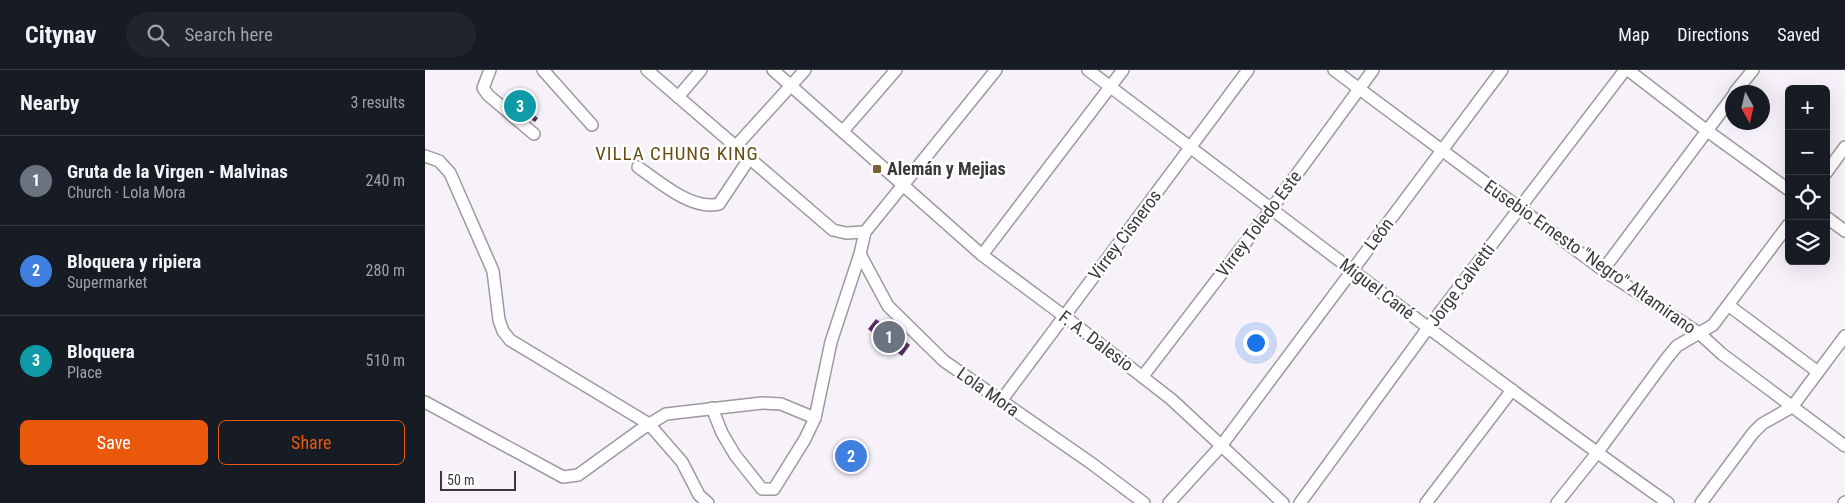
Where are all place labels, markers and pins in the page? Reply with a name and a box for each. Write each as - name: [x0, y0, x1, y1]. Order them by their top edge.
- pin: 3: [504, 87, 536, 125]
- place label: Alemán y Mejias: [887, 158, 1006, 179]
- marker: Alemán y Mejias: [871, 163, 883, 175]
- pin: 1: [873, 318, 905, 356]
- pin: 2: [835, 437, 867, 475]

